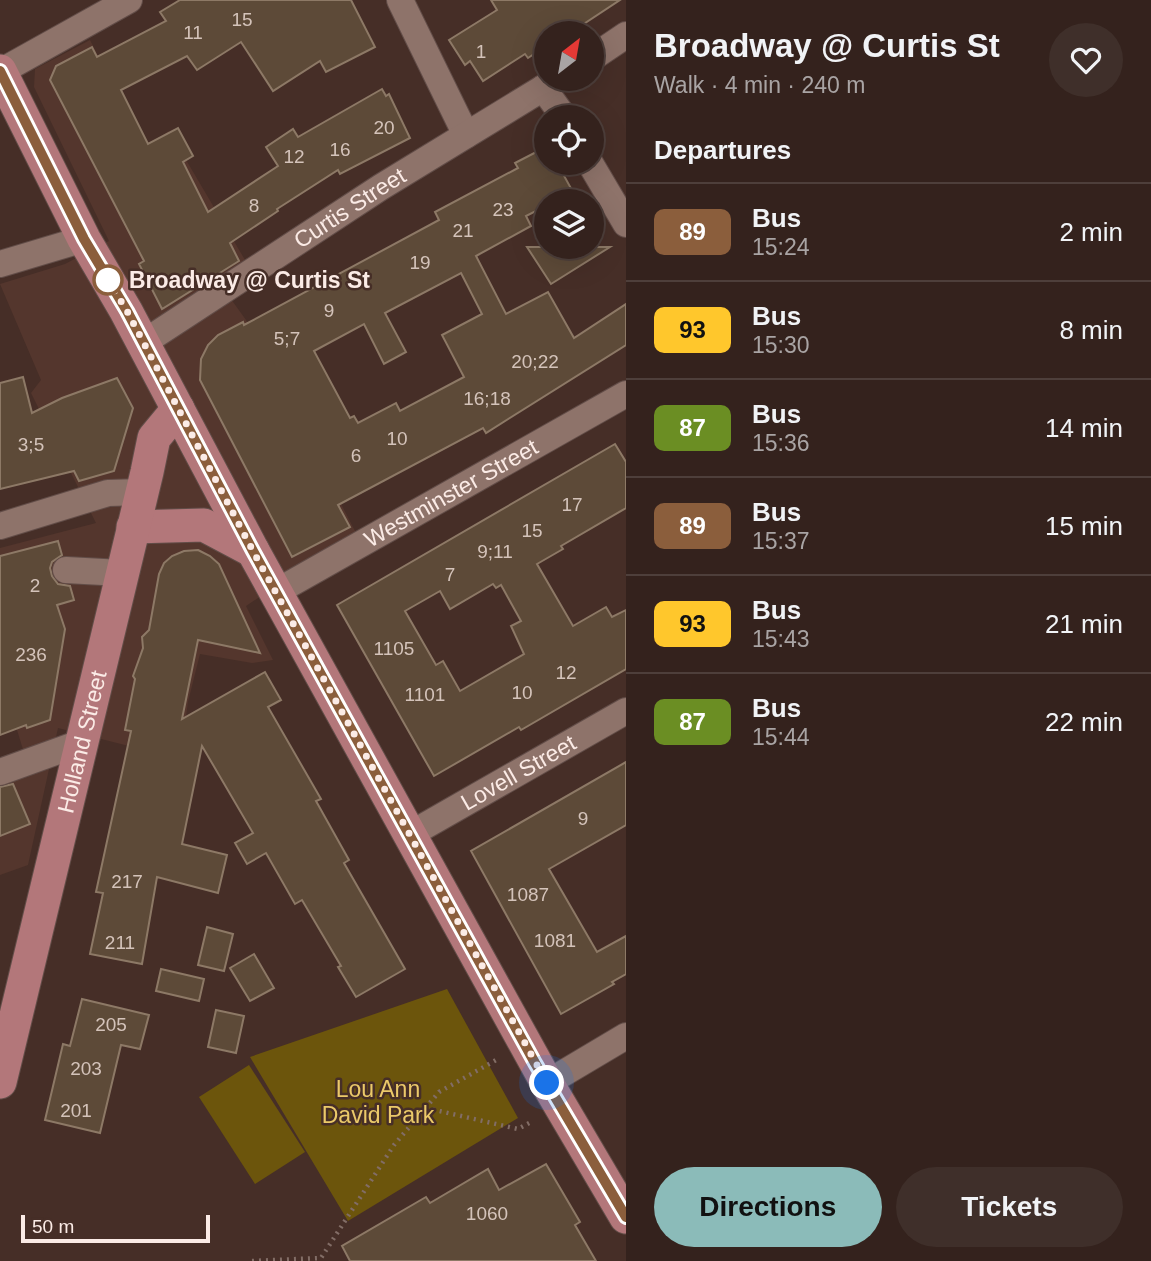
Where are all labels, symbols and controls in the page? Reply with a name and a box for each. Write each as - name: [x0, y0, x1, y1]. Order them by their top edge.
- house number: 15: [231, 9, 253, 30]
- north arrow: [534, 21, 604, 91]
- map controls: [534, 21, 604, 259]
- house number: 11: [183, 22, 203, 43]
- button: heart: [1049, 23, 1123, 97]
- text: Broadway @ Curtis St: [654, 27, 1000, 64]
- house number: 1: [476, 41, 486, 62]
- text: Walk · 4 min · 240 m: [654, 72, 865, 98]
- button: locate: [534, 105, 604, 175]
- house number: 20: [373, 117, 395, 138]
- text: Departures: [654, 135, 791, 165]
- house number: 16: [329, 139, 351, 160]
- house number: 12: [283, 146, 305, 167]
- street label: Curtis Street: [289, 162, 411, 254]
- button: layers: [534, 189, 604, 259]
- house number: 8: [249, 195, 259, 216]
- house number: 23: [492, 199, 514, 220]
- text: Bus: [752, 203, 801, 233]
- text: 2 min: [1059, 217, 1123, 247]
- text: 89: [679, 218, 706, 245]
- house number: 21: [452, 220, 474, 241]
- text: 15:24: [752, 234, 810, 260]
- house number: 19: [409, 252, 431, 273]
- marker: Broadway @ Curtis St: [93, 265, 123, 295]
- place label: Broadway @ Curtis St: [129, 267, 370, 293]
- house number: 9: [324, 300, 334, 321]
- text: Bus: [752, 301, 801, 331]
- text: 8 min: [1059, 315, 1123, 345]
- text: 93: [679, 316, 706, 343]
- house number: 5;7: [274, 328, 300, 349]
- text: 15:30: [752, 332, 810, 358]
- house number: 20;22: [511, 351, 559, 372]
- house number: 16;18: [463, 388, 511, 409]
- text: Bus: [752, 399, 801, 429]
- text: 14 min: [1045, 413, 1123, 443]
- text: 87: [679, 414, 706, 441]
- house number: 10: [386, 428, 408, 449]
- text: 15:36: [752, 430, 810, 456]
- street label: Westminster Street: [360, 433, 543, 552]
- house number: 3;5: [18, 434, 44, 455]
- house number: 6: [351, 445, 361, 466]
- house number: 17: [561, 494, 583, 515]
- text: Bus: [752, 497, 801, 527]
- text: 15 min: [1045, 511, 1123, 541]
- text: 89: [679, 512, 706, 539]
- house number: 15: [521, 520, 543, 541]
- text: 15:37: [752, 528, 810, 554]
- house number: 9;11: [477, 541, 513, 562]
- house number: 7: [445, 564, 455, 585]
- house number: 2: [30, 575, 40, 596]
- text: Bus: [752, 595, 801, 625]
- text: 21 min: [1045, 609, 1123, 639]
- text: 93: [679, 610, 706, 637]
- text: 15:43: [752, 626, 810, 652]
- house number: 1105: [374, 638, 414, 659]
- house number: 236: [15, 644, 47, 665]
- house number: 12: [555, 662, 577, 683]
- street label: Holland Street: [52, 667, 112, 816]
- house number: 10: [511, 682, 533, 703]
- house number: 1101: [405, 684, 445, 705]
- text: Bus: [752, 693, 801, 723]
- text: 22 min: [1045, 707, 1123, 737]
- text: 87: [679, 708, 706, 735]
- text: 15:44: [752, 724, 810, 750]
- street label: Lovell Street: [456, 729, 581, 816]
- house number: 9: [578, 808, 588, 829]
- house number: 217: [111, 871, 143, 892]
- house number: 1087: [507, 884, 549, 905]
- house number: 1081: [534, 930, 576, 951]
- house number: 211: [105, 932, 135, 953]
- house number: 205: [95, 1014, 127, 1035]
- house number: 203: [70, 1058, 102, 1079]
- your location: [529, 1065, 564, 1100]
- park label: Lou Ann David Park: [322, 1076, 435, 1128]
- house number: 201: [60, 1100, 92, 1121]
- button: Directions: [654, 1167, 882, 1247]
- button: Tickets: [896, 1167, 1123, 1247]
- house number: 1060: [466, 1203, 508, 1224]
- scale bar: [21, 1212, 210, 1244]
- text: 50 m: [32, 1216, 74, 1237]

